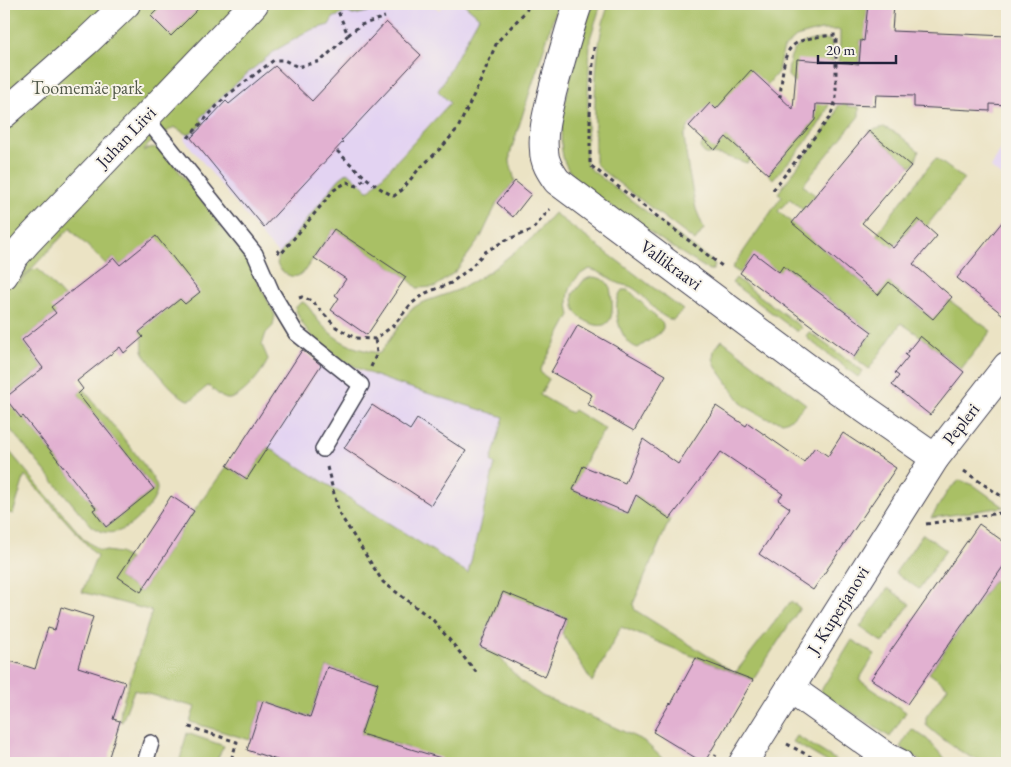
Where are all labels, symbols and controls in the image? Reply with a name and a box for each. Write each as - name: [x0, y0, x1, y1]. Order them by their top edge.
- scale bar: [818, 32, 896, 64]
- text: 20 m: [826, 40, 855, 59]
- park label: Toomemäe park: [31, 76, 143, 99]
- street label: Juhan Liivi: [89, 101, 161, 174]
- street label: Vallikraavi: [636, 234, 707, 295]
- street label: Pepleri: [937, 398, 984, 449]
- street label: J. Kuperjanovi: [800, 561, 874, 660]

